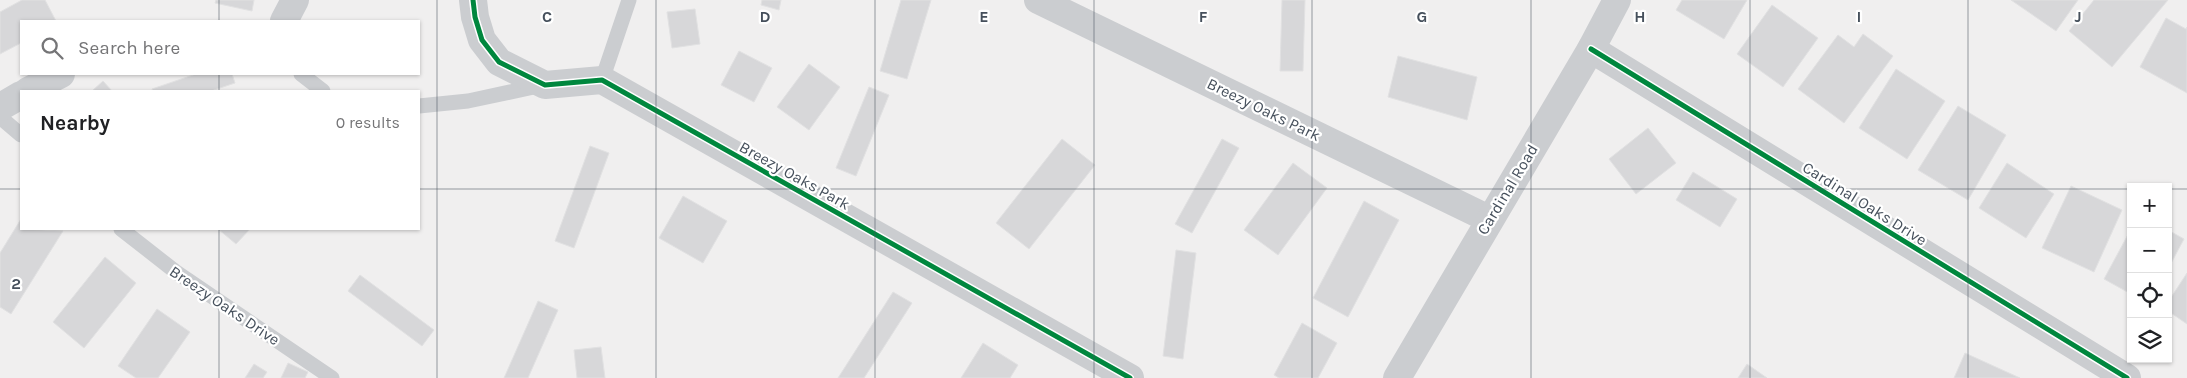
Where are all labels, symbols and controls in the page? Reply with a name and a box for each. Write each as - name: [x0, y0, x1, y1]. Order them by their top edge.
- text: C: [542, 7, 552, 26]
- text: D: [760, 7, 771, 26]
- text: E: [979, 7, 989, 26]
- text: F: [1199, 7, 1208, 26]
- text: G: [1417, 7, 1427, 26]
- text: H: [1634, 7, 1646, 26]
- text: I: [1857, 7, 1861, 26]
- text: J: [2074, 7, 2082, 26]
- search box: [20, 20, 420, 75]
- icon: search: [38, 34, 66, 62]
- text: Search here: [78, 37, 180, 59]
- street label: Breezy Oaks Park: [1204, 74, 1324, 145]
- text: Nearby: [40, 111, 110, 135]
- text: 0 results: [336, 113, 400, 132]
- street label: Breezy Oaks Park: [736, 137, 854, 214]
- street label: Cardinal Road: [1473, 141, 1542, 238]
- street label: Cardinal Oaks Drive: [1799, 157, 1930, 249]
- map controls: [2127, 183, 2172, 363]
- button: +: [2127, 183, 2172, 228]
- button: −: [2127, 228, 2172, 273]
- street label: Breezy Oaks Drive: [166, 262, 283, 349]
- button: locate: [2127, 273, 2172, 318]
- text: 2: [11, 274, 21, 293]
- button: layers: [2127, 318, 2172, 363]

